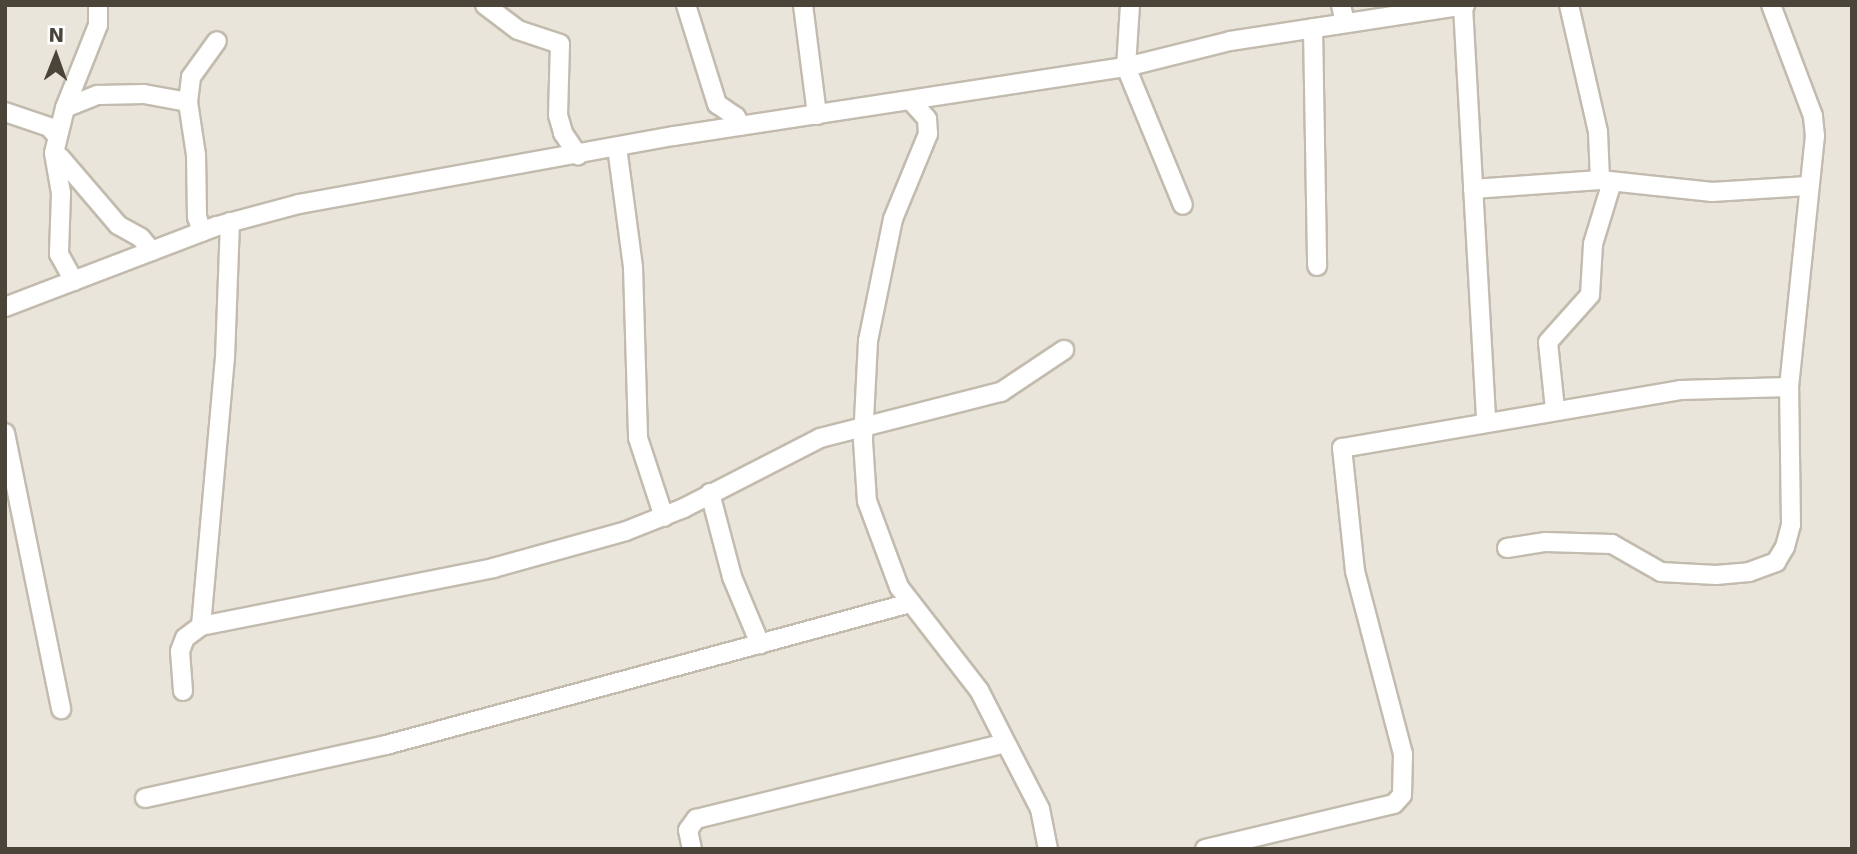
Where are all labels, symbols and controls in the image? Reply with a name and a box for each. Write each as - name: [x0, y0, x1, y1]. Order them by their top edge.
- north arrow: [21, 21, 91, 91]
- text: N: [48, 24, 65, 46]

